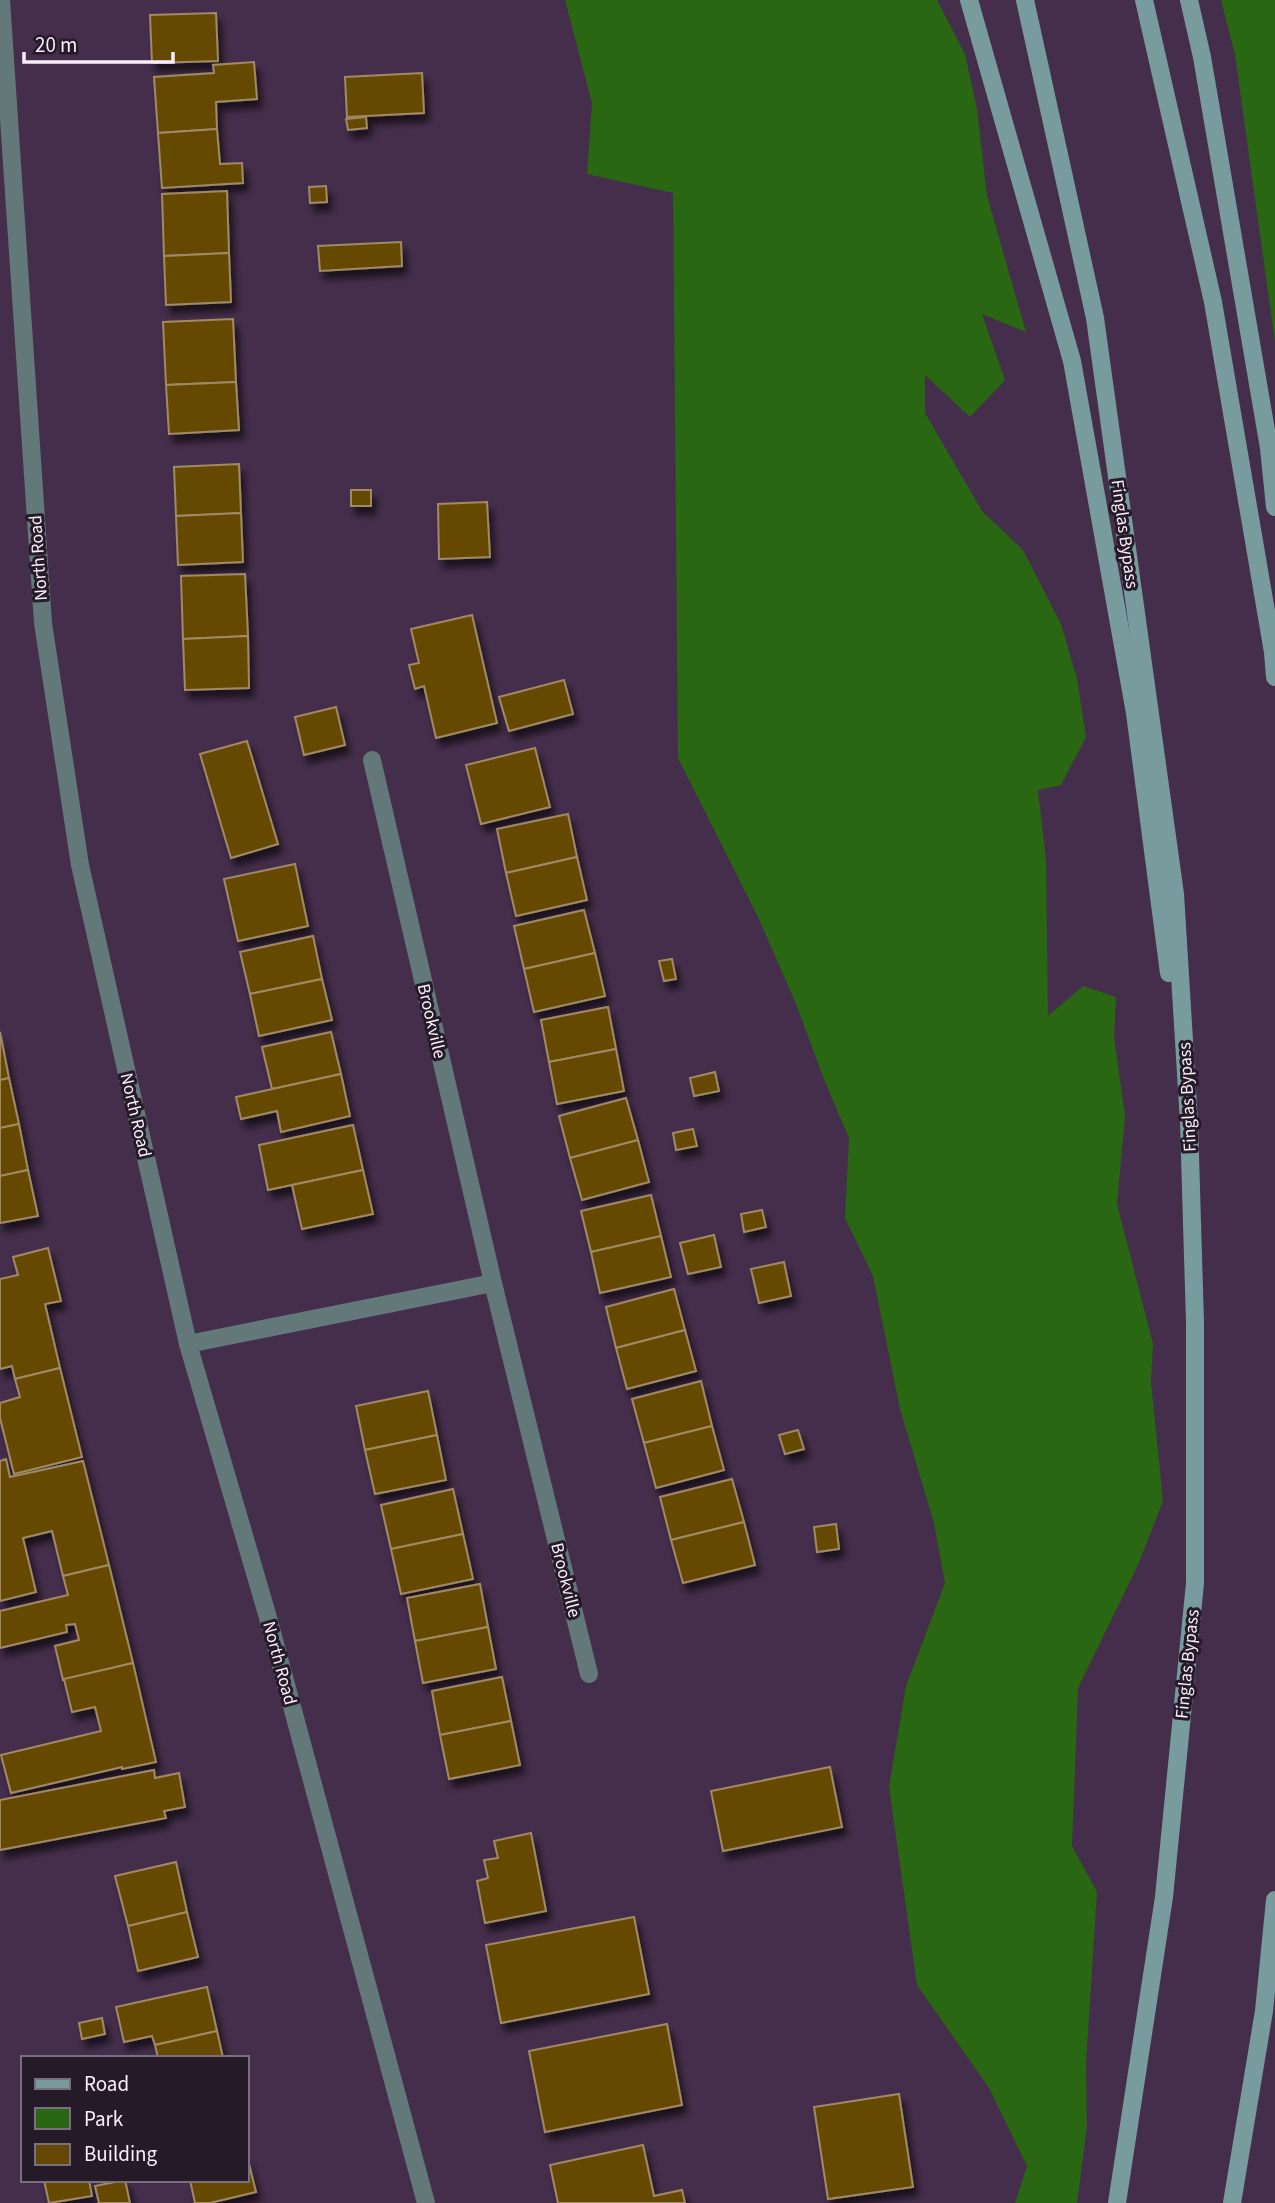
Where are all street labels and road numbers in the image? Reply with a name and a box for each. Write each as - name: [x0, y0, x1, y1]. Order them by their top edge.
- street label: Finglas Bypass: [1104, 478, 1145, 590]
- street label: North Road: [23, 514, 54, 602]
- street label: Brookville: [411, 981, 452, 1061]
- street label: Finglas Bypass: [1172, 1042, 1203, 1152]
- street label: North Road: [114, 1071, 157, 1160]
- street label: Brookville: [544, 1540, 587, 1620]
- street label: Finglas Bypass: [1169, 1608, 1206, 1720]
- street label: North Road: [256, 1618, 303, 1708]

